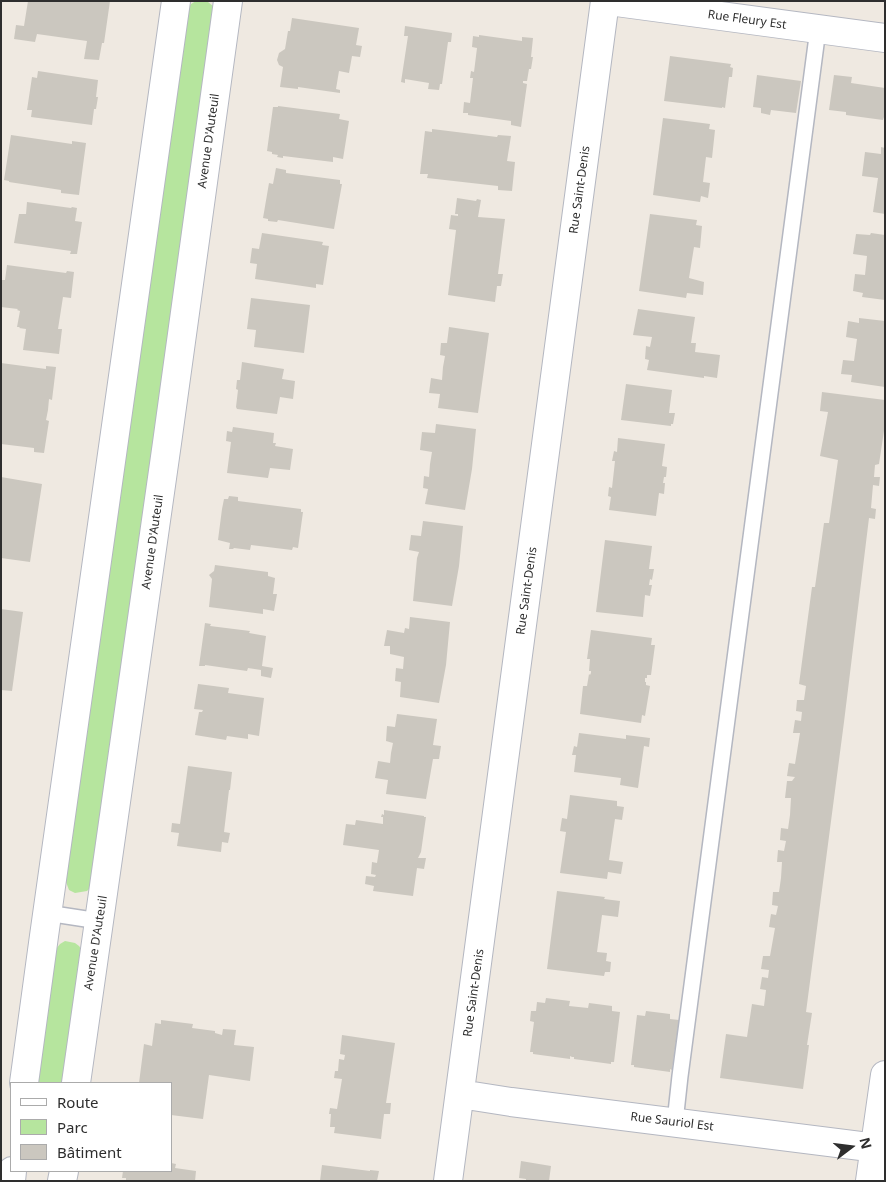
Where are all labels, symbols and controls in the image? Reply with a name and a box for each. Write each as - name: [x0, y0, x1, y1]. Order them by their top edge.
- street label: Rue Fleury Est: [707, 7, 787, 33]
- street label: Avenue D'Auteuil: [195, 93, 223, 189]
- street label: Rue Saint-Denis: [567, 145, 593, 235]
- street label: Avenue D'Auteuil: [139, 494, 167, 590]
- street label: Rue Saint-Denis: [514, 546, 540, 636]
- street label: Avenue D'Auteuil: [81, 895, 111, 991]
- street label: Rue Saint-Denis: [461, 948, 487, 1038]
- legend: [10, 1082, 172, 1172]
- text: Route: [57, 1092, 99, 1112]
- street label: Rue Sauriol Est: [630, 1110, 714, 1134]
- text: Parc: [57, 1117, 88, 1137]
- north arrow: [826, 1122, 876, 1172]
- text: N: [855, 1135, 877, 1151]
- text: Bâtiment: [57, 1142, 122, 1162]

